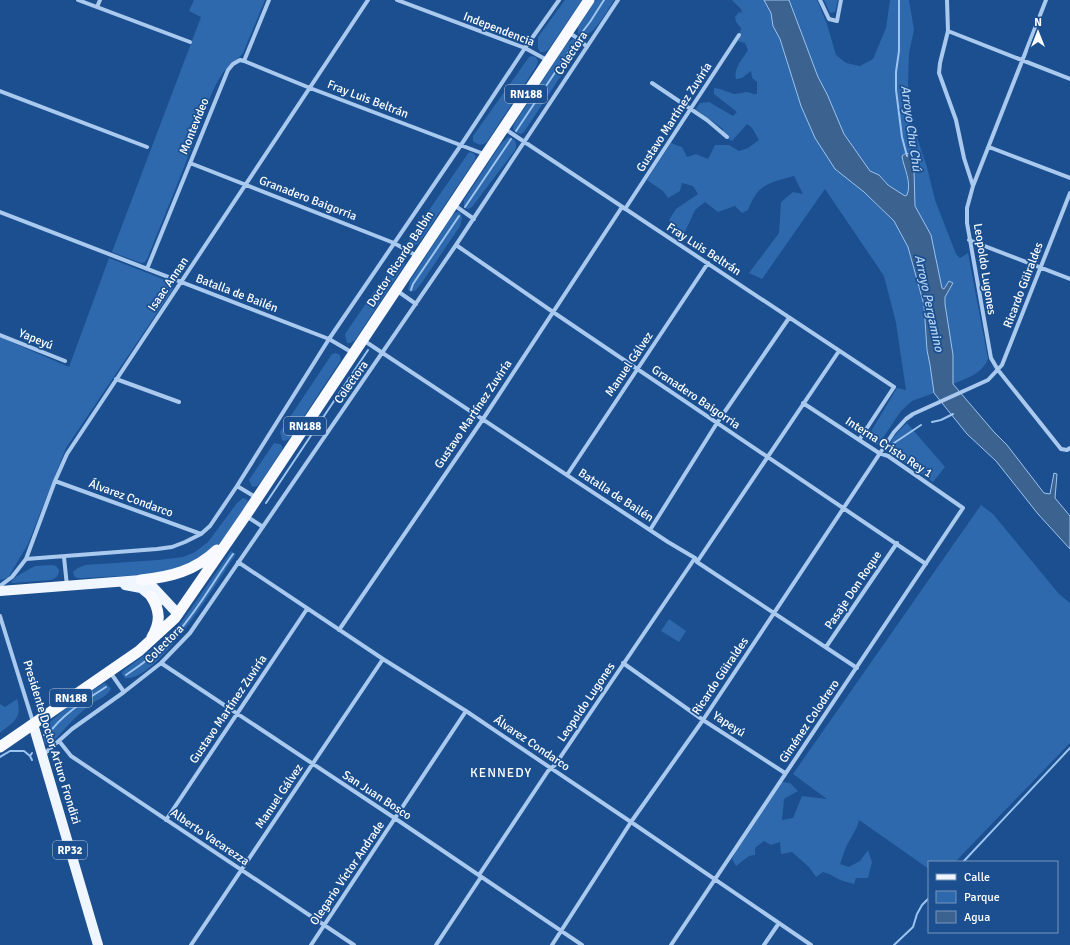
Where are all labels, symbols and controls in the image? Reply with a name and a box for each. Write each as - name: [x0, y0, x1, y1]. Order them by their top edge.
- street label: Independencia: [461, 9, 537, 50]
- north arrow: [1018, 12, 1058, 52]
- text: N: [1034, 16, 1042, 29]
- street label: Colectora: [552, 29, 591, 78]
- street label: Gustavo Martínez Zuviría: [633, 60, 716, 175]
- street label: Fray Luis Beltrán: [325, 77, 411, 122]
- water label: Arroyo Chu Chú: [897, 84, 925, 173]
- road number: RN188: [505, 85, 547, 103]
- street label: Montevideo: [176, 96, 213, 157]
- street label: Granadero Baigorria: [257, 173, 359, 224]
- street label: Doctor Ricardo Balbín: [364, 208, 437, 310]
- street label: Fray Luis Beltrán: [664, 220, 744, 279]
- street label: Leopoldo Lugones: [970, 222, 999, 316]
- street label: Ricardo Güiraldes: [1000, 240, 1047, 330]
- water label: Arroyo Pergamino: [911, 253, 947, 354]
- street label: Isaac Annan: [145, 254, 192, 314]
- street label: Batalla de Bailén: [194, 271, 280, 316]
- street label: Yapeyú: [16, 326, 55, 353]
- street label: Manuel Gálvez: [602, 329, 657, 400]
- street label: Gustavo Martínez Zuviría: [431, 357, 515, 471]
- street label: Colectora: [331, 358, 372, 407]
- street label: Granadero Baigorria: [649, 362, 743, 433]
- street label: Interna Cristo Rey 1: [842, 414, 935, 481]
- road number: RN188: [284, 417, 326, 435]
- street label: Batalla de Bailén: [575, 466, 656, 525]
- street label: Álvarez Condarco: [87, 476, 175, 521]
- street label: Pasaje Don Roque: [822, 548, 885, 632]
- street label: Colectora: [142, 622, 187, 667]
- street label: Ricardo Güiraldes: [689, 634, 752, 718]
- street label: Gustavo Martínez Zuviría: [186, 652, 270, 766]
- street label: Presidente Doctor Arturo Frondizi: [19, 658, 84, 826]
- street label: Leopoldo Lugones: [554, 660, 618, 745]
- street label: Giménez Colodrero: [776, 677, 843, 766]
- road number: RN188: [50, 689, 92, 707]
- street label: Yapeyú: [710, 708, 748, 741]
- street label: Álvarez Condarco: [491, 712, 573, 774]
- street label: Manuel Gálvez: [252, 761, 307, 832]
- district label: KENNEDY: [470, 765, 532, 781]
- street label: San Juan Bosco: [339, 767, 414, 823]
- street label: Alberto Vacarezza: [167, 806, 252, 869]
- street label: Olegario Víctor Andrade: [307, 818, 388, 928]
- road number: RP32: [53, 841, 87, 859]
- legend: [928, 861, 1058, 933]
- text: Calle: [964, 870, 990, 885]
- text: Parque: [964, 890, 1000, 905]
- text: Agua: [964, 910, 990, 925]

